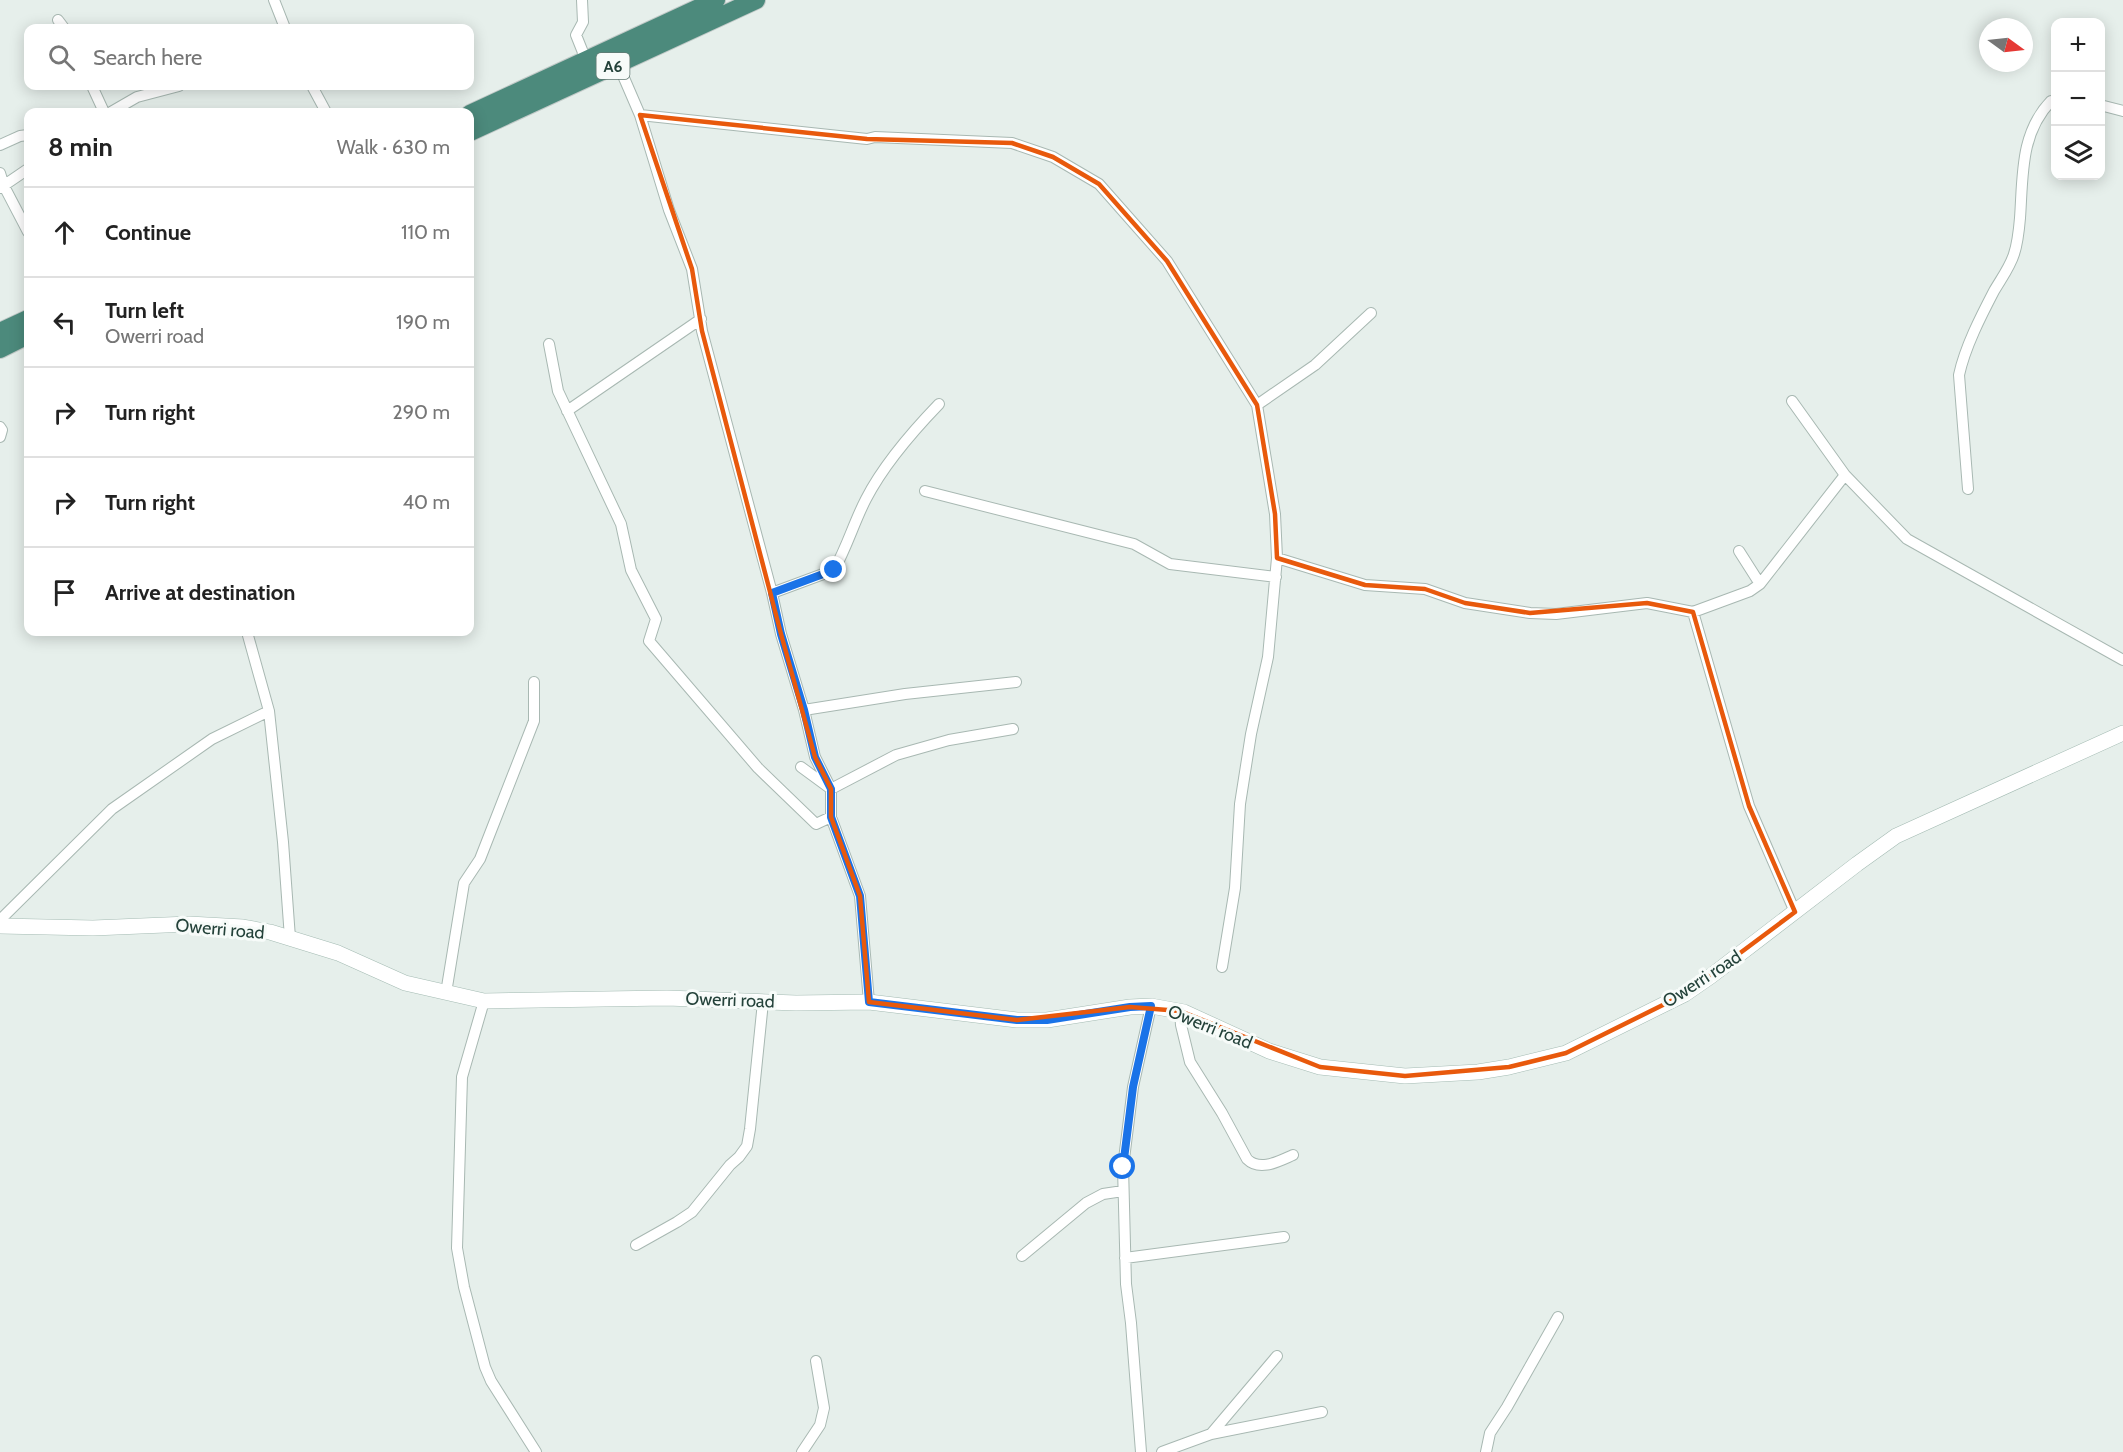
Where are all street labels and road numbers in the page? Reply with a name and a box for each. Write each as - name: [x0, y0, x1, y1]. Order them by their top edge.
- road number: A6: [596, 53, 630, 79]
- street label: Owerri road: [175, 914, 265, 944]
- street label: Owerri road: [1659, 945, 1745, 1013]
- street label: Owerri road: [685, 987, 775, 1013]
- street label: Owerri road: [1164, 1000, 1256, 1054]

